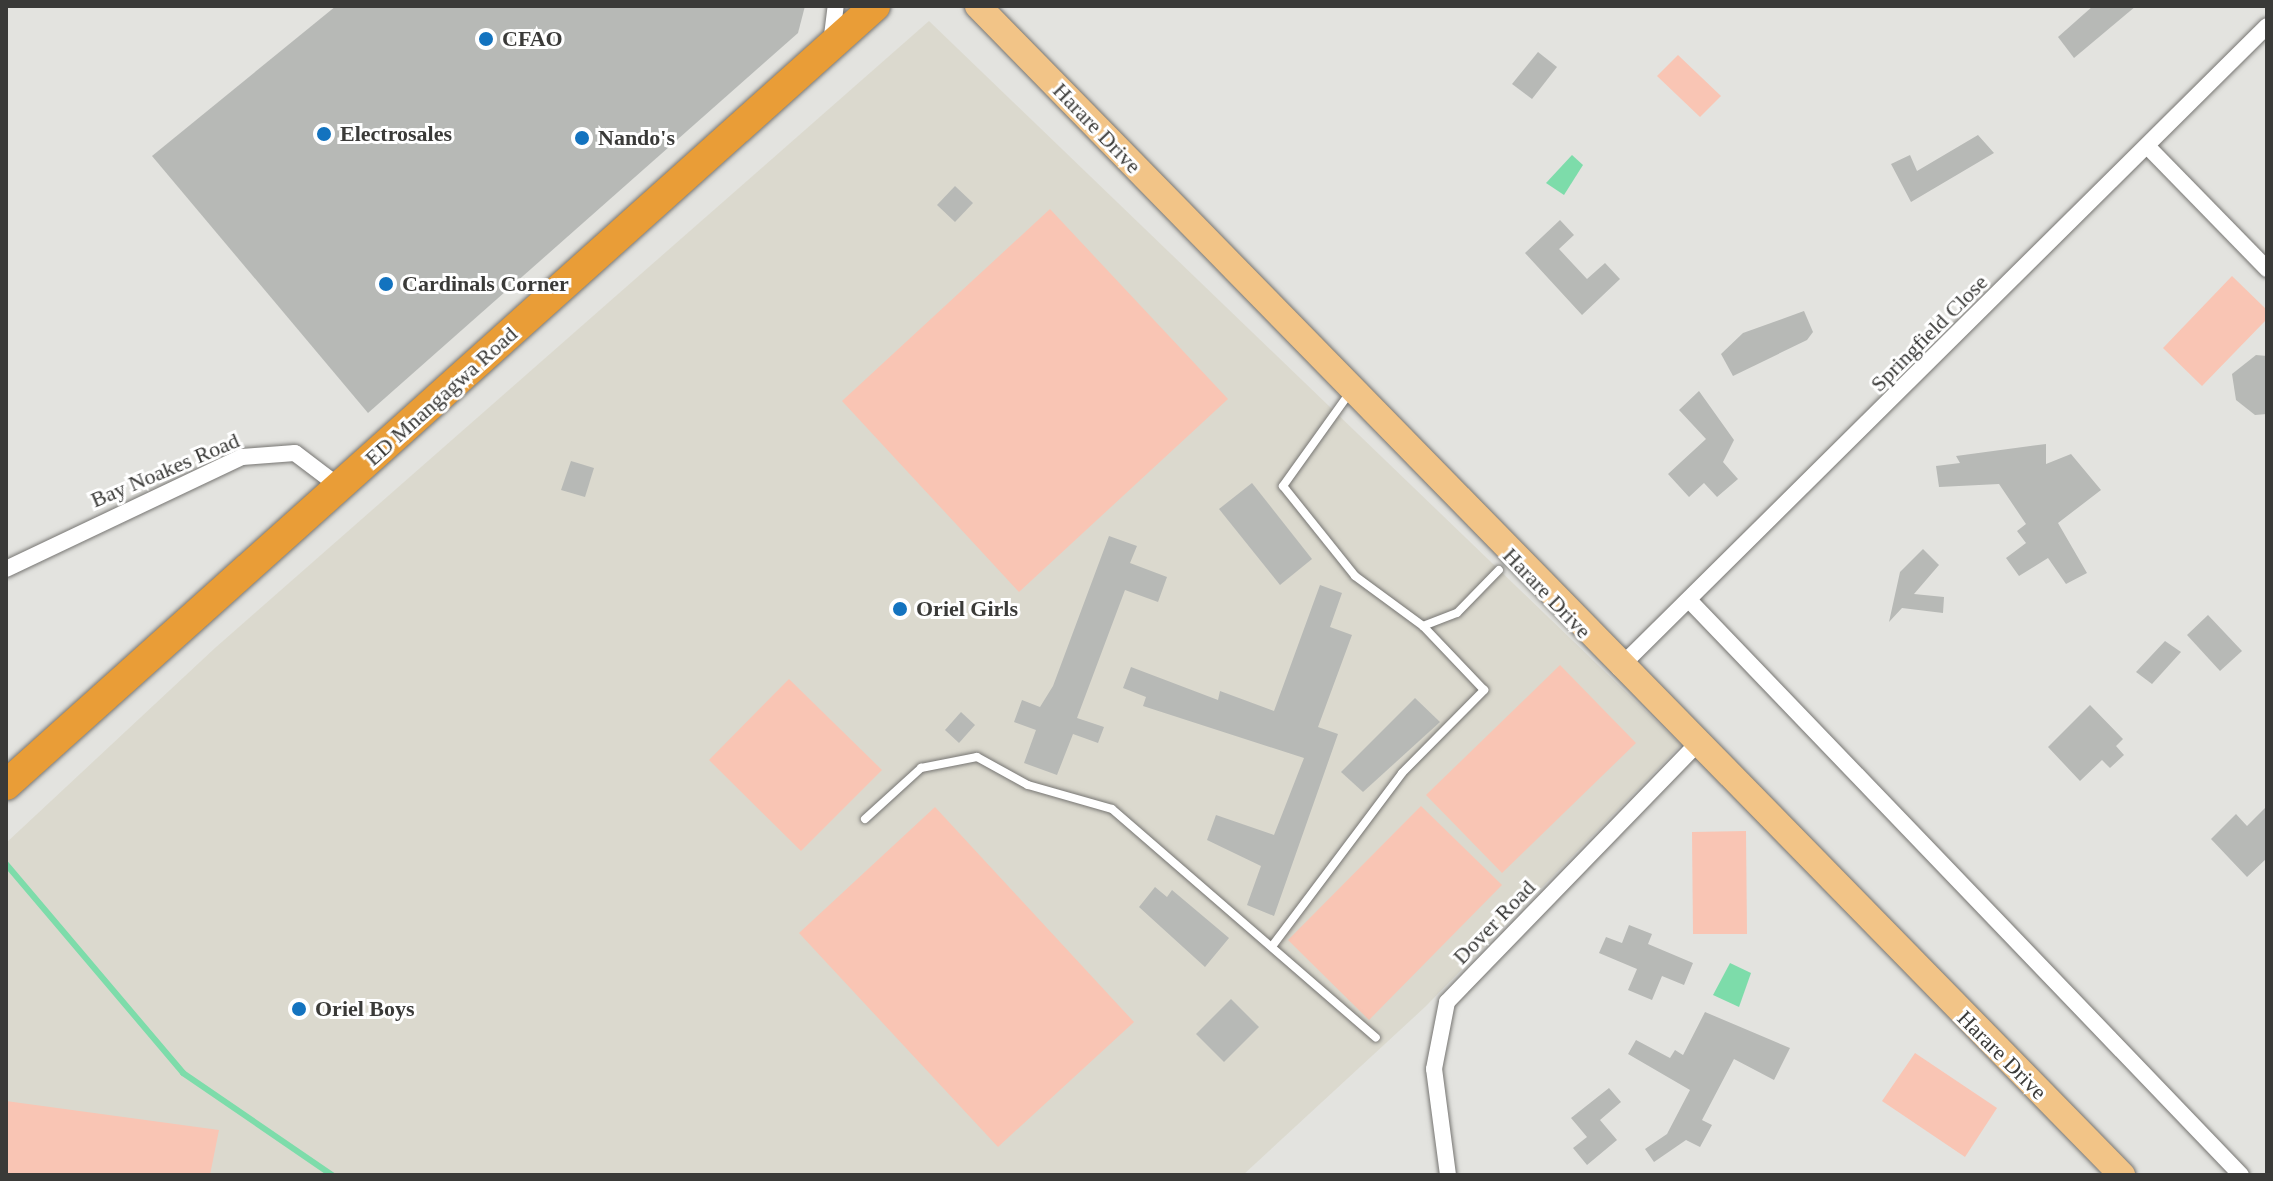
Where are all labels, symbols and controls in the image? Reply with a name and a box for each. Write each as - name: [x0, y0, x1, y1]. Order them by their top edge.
- place label: CFAO: [502, 26, 563, 52]
- marker: CFAO: [477, 30, 495, 48]
- street label: Harare Drive: [1047, 77, 1147, 179]
- place label: Electrosales: [340, 121, 452, 147]
- marker: Electrosales: [315, 125, 333, 143]
- place label: Nando's: [598, 125, 675, 151]
- marker: Nando's: [573, 129, 591, 147]
- street label: Springfield Close: [1865, 269, 1993, 397]
- place label: Cardinals Corner: [402, 271, 569, 297]
- marker: Cardinals Corner: [377, 275, 395, 293]
- street label: ED Mnangagwa Road: [360, 321, 522, 471]
- street label: Bay Noakes Road: [87, 427, 243, 513]
- street label: Harare Drive: [1497, 542, 1597, 644]
- place label: Oriel Girls: [916, 596, 1018, 622]
- marker: Oriel Girls: [891, 600, 909, 618]
- street label: Dover Road: [1447, 874, 1541, 970]
- place label: Oriel Boys: [315, 996, 415, 1022]
- marker: Oriel Boys: [290, 1000, 308, 1018]
- street label: Harare Drive: [1952, 1005, 2052, 1105]

